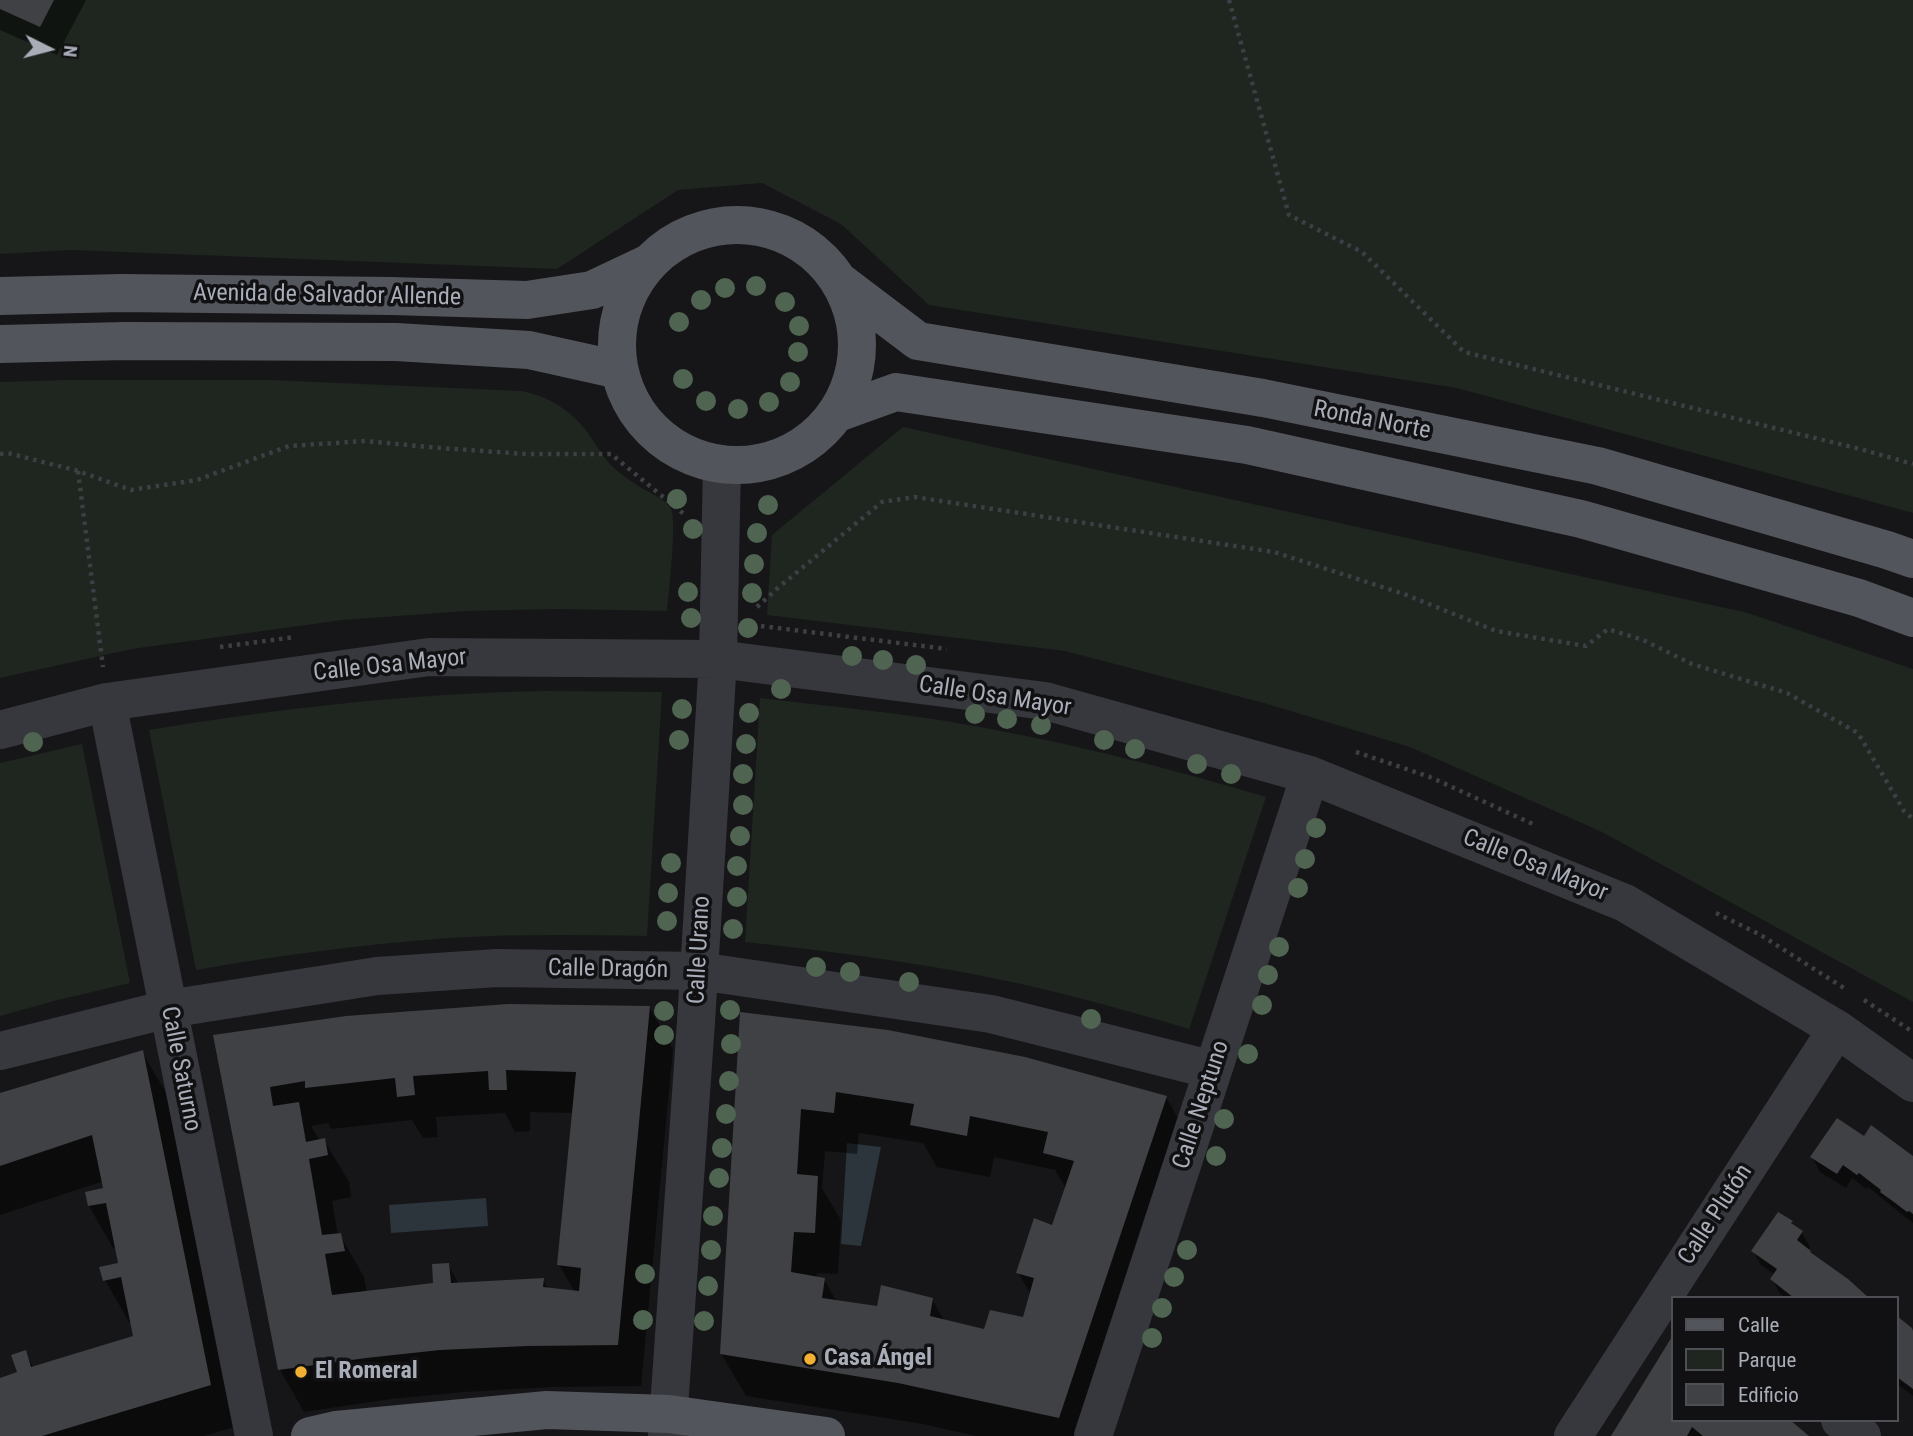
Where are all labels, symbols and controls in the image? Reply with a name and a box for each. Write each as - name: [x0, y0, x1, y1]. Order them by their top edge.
- north arrow: [14, 14, 84, 84]
- text: N: [58, 44, 82, 58]
- street label: Avenida de Salvador Allende: [193, 279, 461, 313]
- street label: Ronda Norte: [1311, 396, 1433, 446]
- street label: Calle Osa Mayor: [312, 644, 468, 688]
- street label: Calle Osa Mayor: [917, 671, 1073, 723]
- street label: Calle Osa Mayor: [1458, 824, 1612, 908]
- street label: Calle Urano: [683, 895, 717, 1005]
- street label: Calle Dragón: [548, 955, 668, 985]
- street label: Calle Saturno: [154, 1004, 206, 1134]
- street label: Calle Neptuno: [1168, 1037, 1236, 1173]
- street label: Calle Plutón: [1673, 1159, 1759, 1271]
- legend: [1672, 1296, 1899, 1422]
- text: Calle: [1738, 1313, 1779, 1337]
- place label: Casa Ángel: [824, 1345, 932, 1373]
- text: Parque: [1738, 1348, 1796, 1372]
- marker: Casa Ángel: [802, 1351, 818, 1367]
- place label: El Romeral: [315, 1358, 418, 1386]
- marker: El Romeral: [293, 1364, 309, 1380]
- text: Edificio: [1738, 1383, 1799, 1407]

